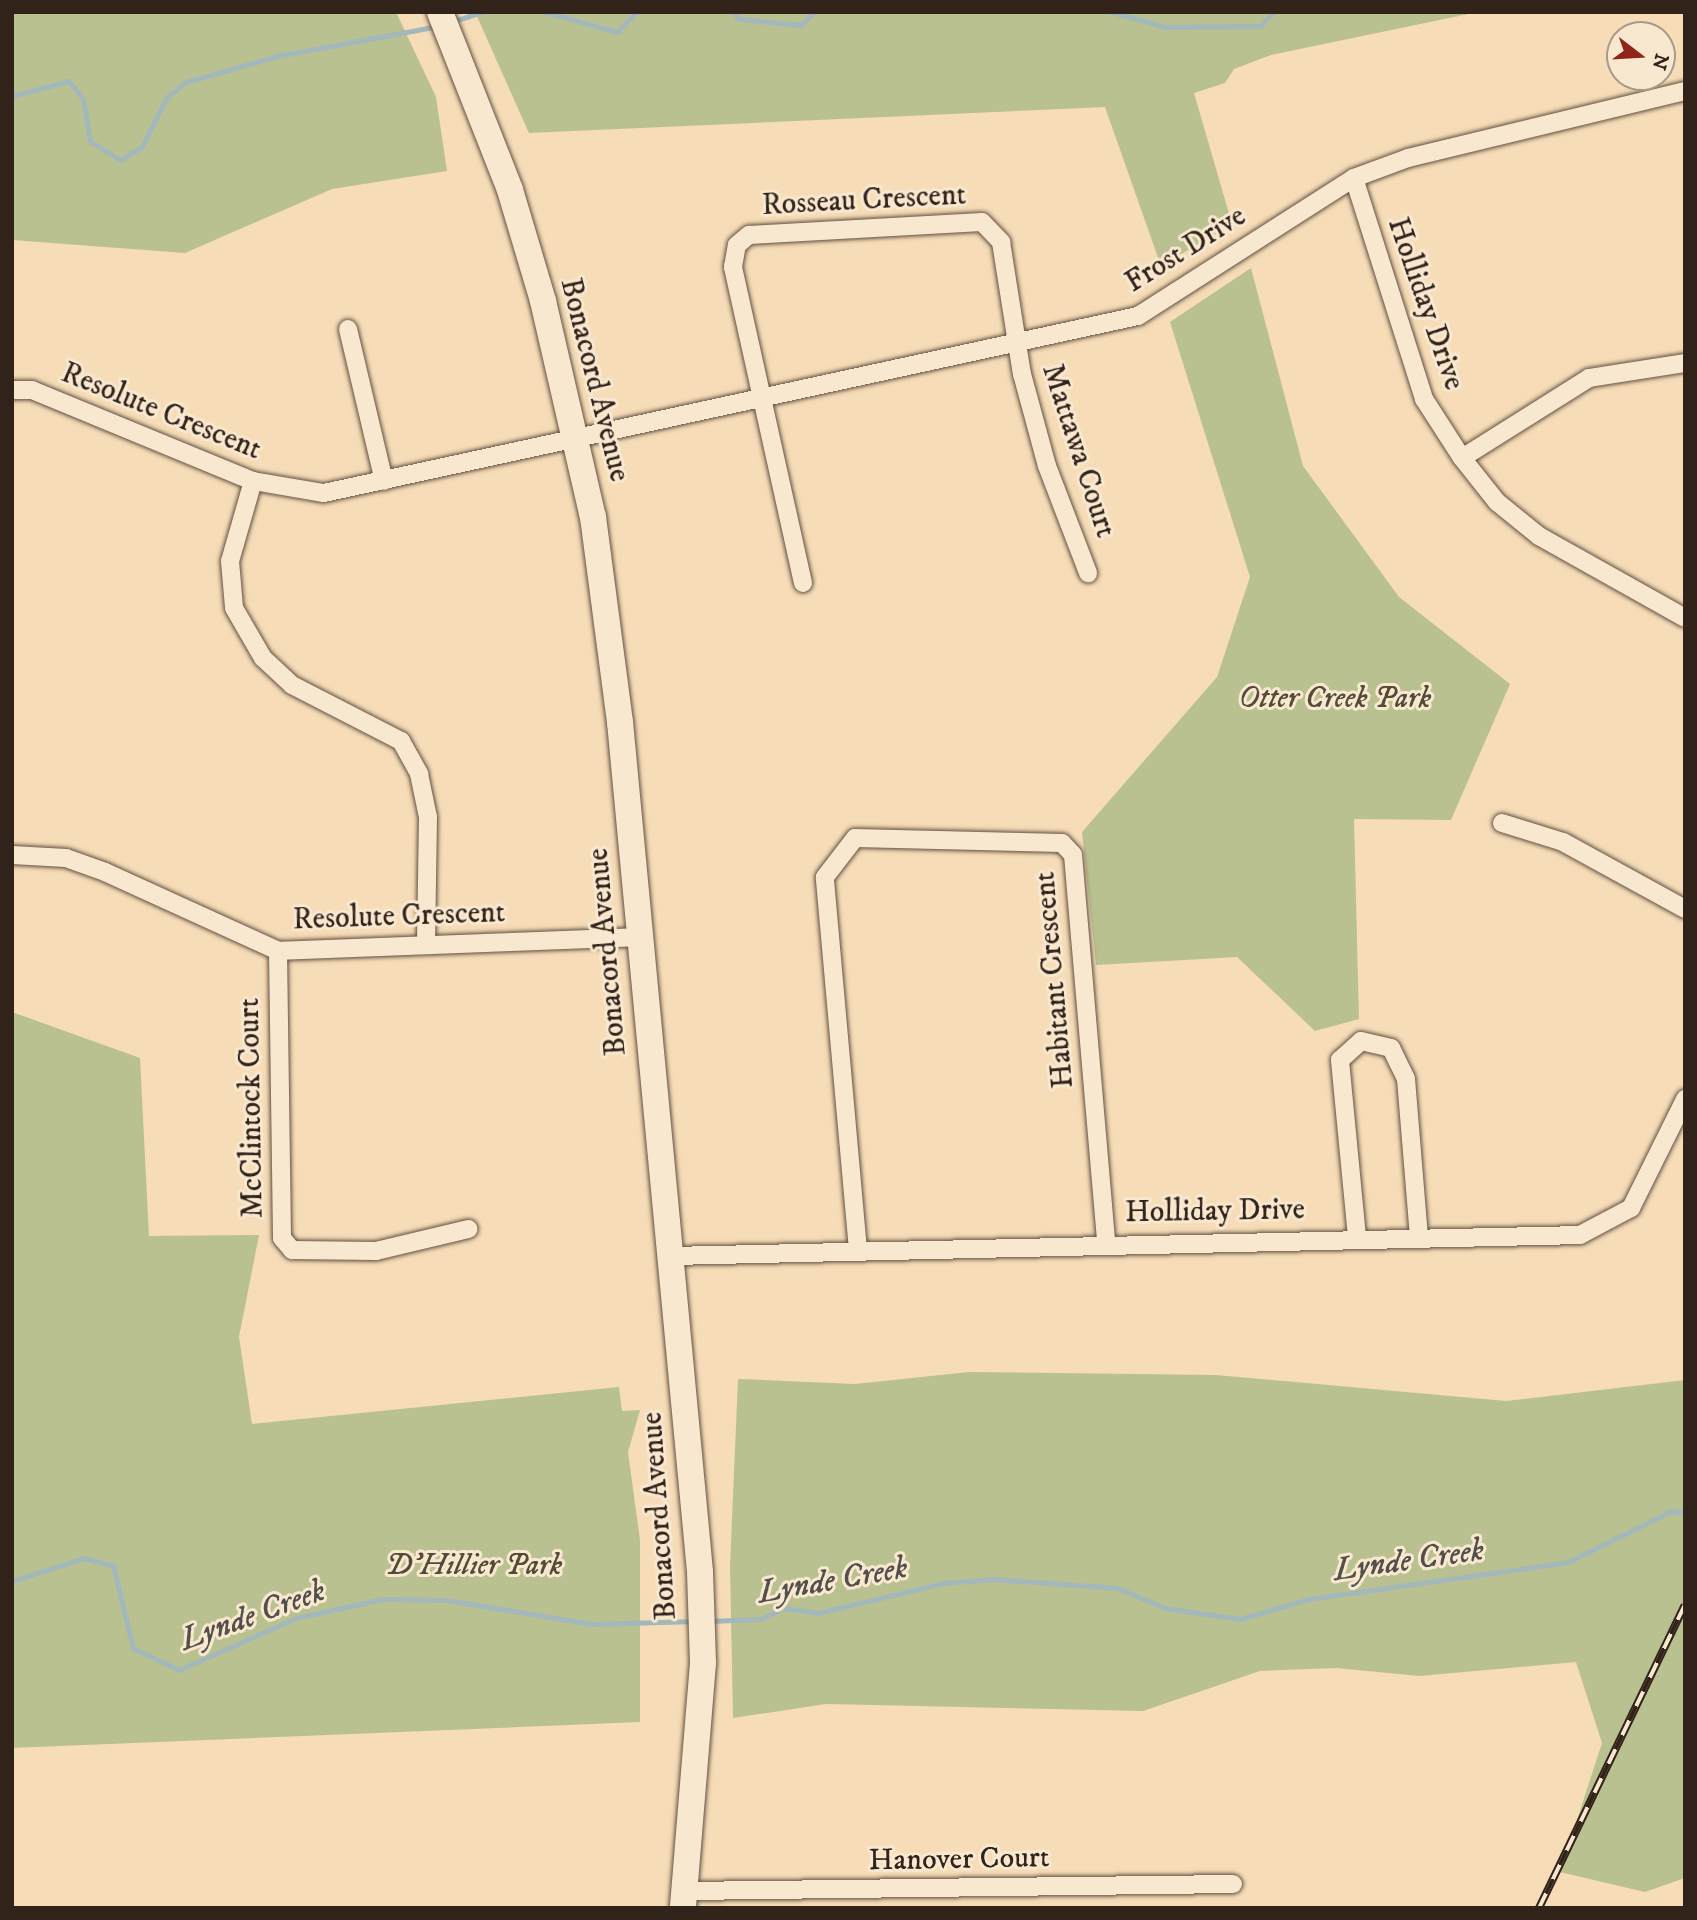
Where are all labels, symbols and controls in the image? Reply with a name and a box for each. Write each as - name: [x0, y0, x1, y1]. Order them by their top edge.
- north arrow: [1606, 21, 1676, 91]
- text: N: [1646, 51, 1673, 73]
- street label: Rosseau Crescent: [761, 178, 967, 224]
- street label: Frost Drive: [1119, 199, 1253, 301]
- street label: Holliday Drive: [1379, 213, 1471, 395]
- street label: Bonacord Avenue: [551, 275, 637, 485]
- street label: Resolute Crescent: [56, 356, 266, 468]
- street label: Mattawa Court: [1033, 360, 1123, 542]
- park label: Otter Creek Park: [1239, 681, 1431, 717]
- street label: Bonacord Avenue: [581, 847, 635, 1057]
- street label: Habitant Crescent: [1028, 870, 1082, 1090]
- street label: Resolute Crescent: [292, 895, 506, 939]
- street label: McClintock Court: [232, 998, 272, 1218]
- street label: Holliday Drive: [1125, 1192, 1305, 1232]
- street label: Bonacord Avenue: [635, 1411, 685, 1621]
- water label: Lynde Creek: [1331, 1531, 1487, 1591]
- park label: D'Hillier Park: [386, 1548, 562, 1584]
- water label: Lynde Creek: [755, 1549, 911, 1613]
- water label: Lynde Creek: [175, 1572, 331, 1660]
- street label: Hanover Court: [868, 1840, 1050, 1880]

